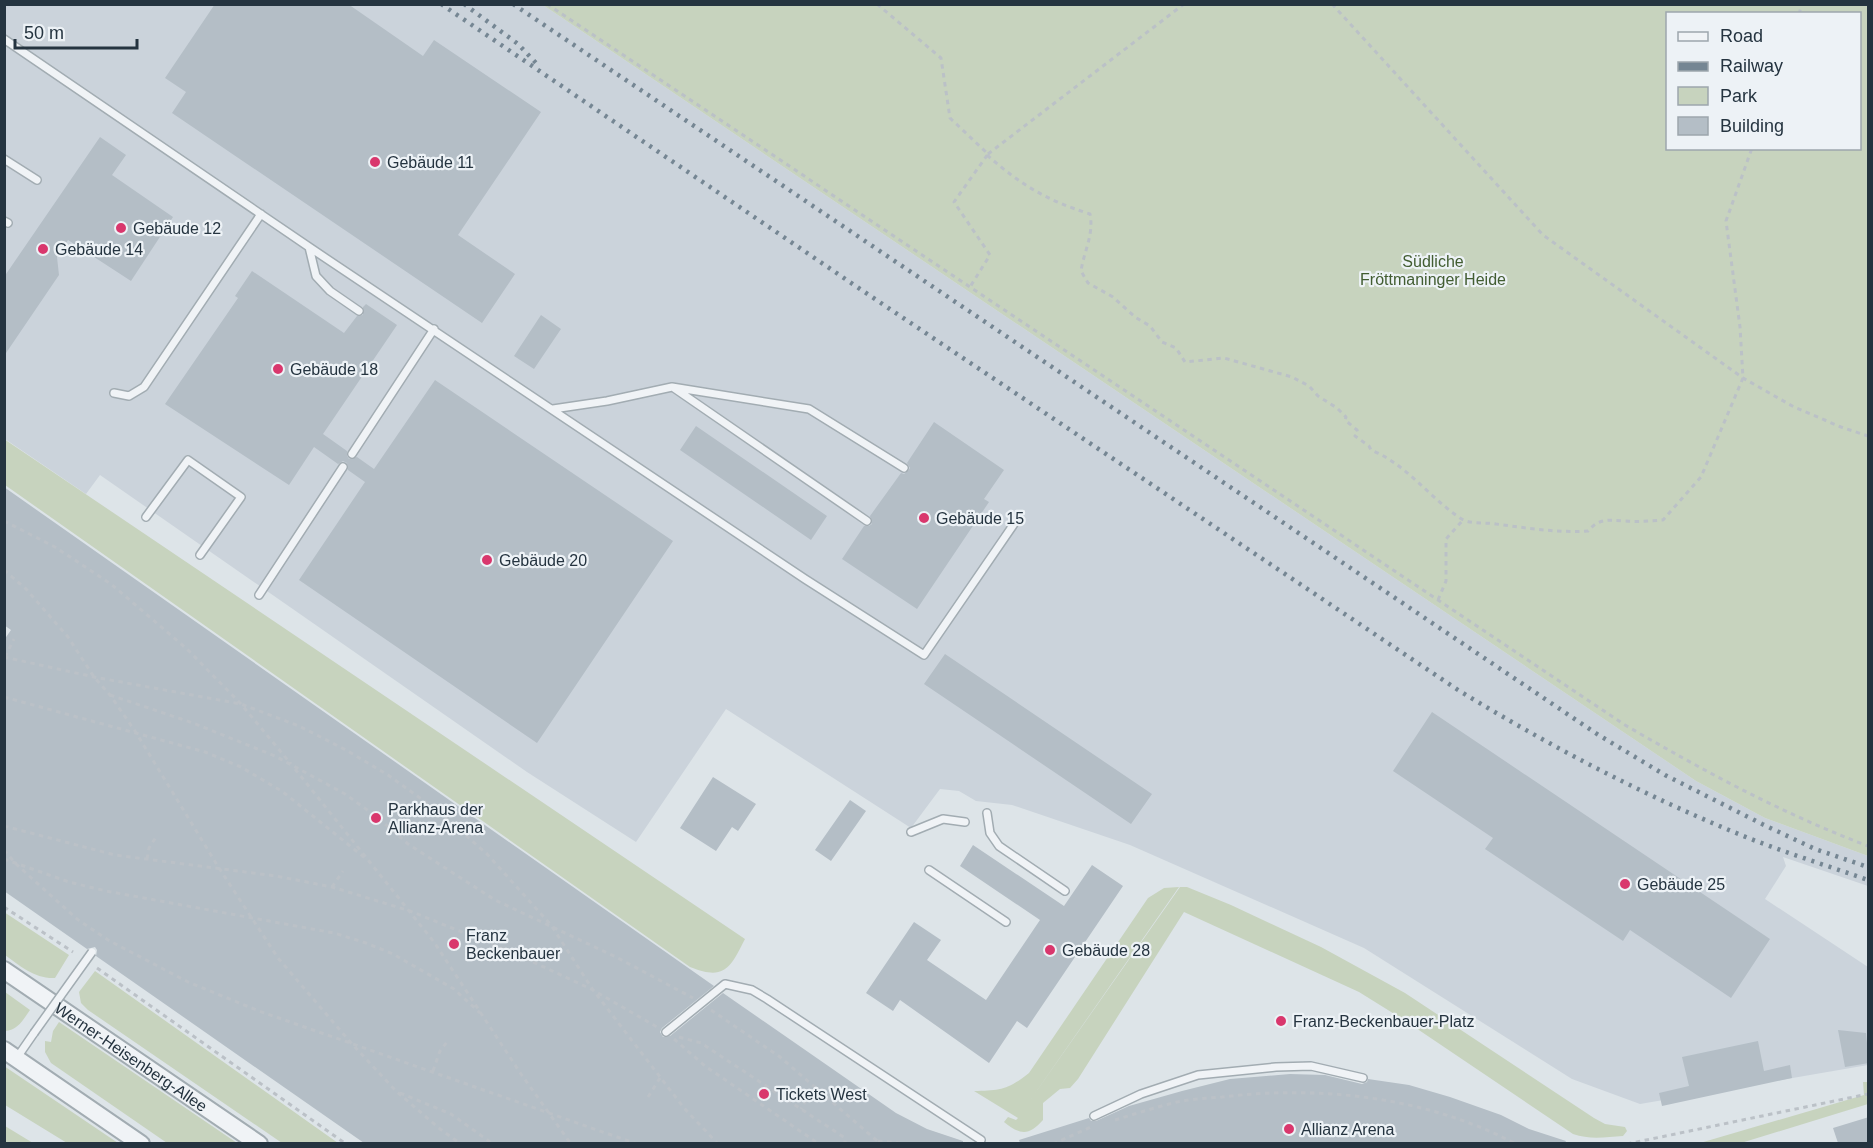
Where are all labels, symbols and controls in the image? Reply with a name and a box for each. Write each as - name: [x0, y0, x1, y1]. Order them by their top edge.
- scale bar: [15, 12, 136, 50]
- legend: [1666, 12, 1861, 150]
- text: 50 m: [24, 23, 64, 43]
- text: Road: [1720, 26, 1763, 46]
- text: Railway: [1720, 56, 1783, 76]
- text: Park: [1720, 86, 1758, 106]
- text: Building: [1720, 116, 1784, 136]
- place label: Gebäude 11: [387, 154, 474, 171]
- marker: Gebäude 11: [368, 155, 382, 169]
- place label: Gebäude 12: [133, 220, 221, 237]
- marker: Gebäude 12: [114, 221, 128, 235]
- place label: Gebäude 14: [55, 241, 143, 258]
- marker: Gebäude 14: [36, 242, 50, 256]
- park label: Südliche Fröttmaninger Heide: [1360, 253, 1506, 288]
- place label: Gebäude 18: [290, 361, 378, 378]
- marker: Gebäude 18: [271, 362, 285, 376]
- place label: Gebäude 15: [936, 510, 1024, 527]
- marker: Gebäude 15: [917, 511, 931, 525]
- place label: Gebäude 20: [499, 552, 587, 569]
- marker: Gebäude 20: [480, 553, 494, 567]
- place label: Parkhaus der Allianz-Arena: [388, 801, 484, 836]
- marker: Parkhaus der Allianz-Arena: [369, 811, 383, 825]
- place label: Gebäude 25: [1637, 876, 1725, 893]
- marker: Gebäude 25: [1618, 877, 1632, 891]
- place label: Franz Beckenbauer: [466, 927, 561, 962]
- marker: Franz Beckenbauer: [447, 937, 461, 951]
- place label: Gebäude 28: [1062, 942, 1150, 959]
- marker: Gebäude 28: [1043, 943, 1057, 957]
- street label: Werner-Heisenberg-Allee: [52, 999, 210, 1115]
- place label: Franz-Beckenbauer-Platz: [1293, 1013, 1474, 1030]
- marker: Franz-Beckenbauer-Platz: [1274, 1014, 1288, 1028]
- place label: Tickets West: [776, 1086, 867, 1103]
- marker: Tickets West: [757, 1087, 771, 1101]
- place label: Allianz Arena: [1301, 1121, 1394, 1138]
- marker: Allianz Arena: [1282, 1122, 1296, 1136]

